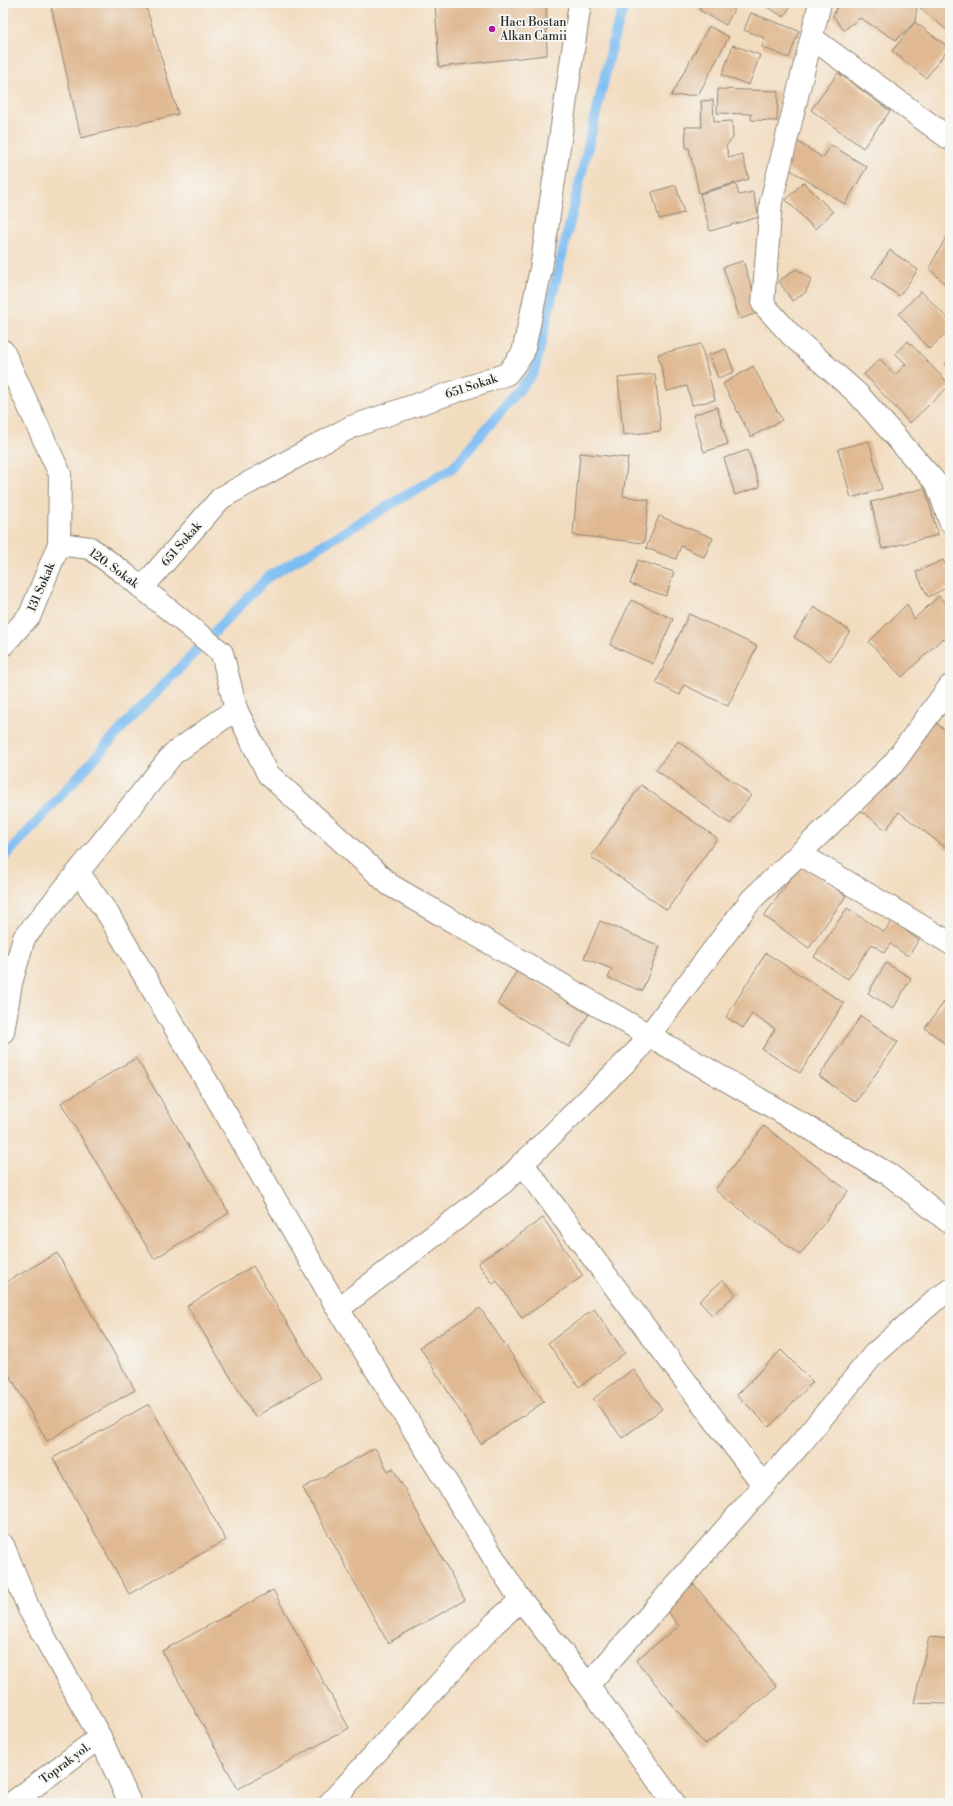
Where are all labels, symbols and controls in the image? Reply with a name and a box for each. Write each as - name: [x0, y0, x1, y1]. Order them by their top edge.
- place label: Hacı Bostan Alkan Camii: [499, 15, 567, 44]
- marker: Hacı Bostan Alkan Camii: [487, 24, 497, 34]
- street label: 651 Sokak: [443, 371, 500, 402]
- street label: 651 Sokak: [158, 518, 205, 570]
- street label: 120. Sokak: [86, 545, 142, 592]
- street label: 131 Sokak: [24, 560, 59, 614]
- street label: Toprak yol.: [37, 1739, 94, 1787]

